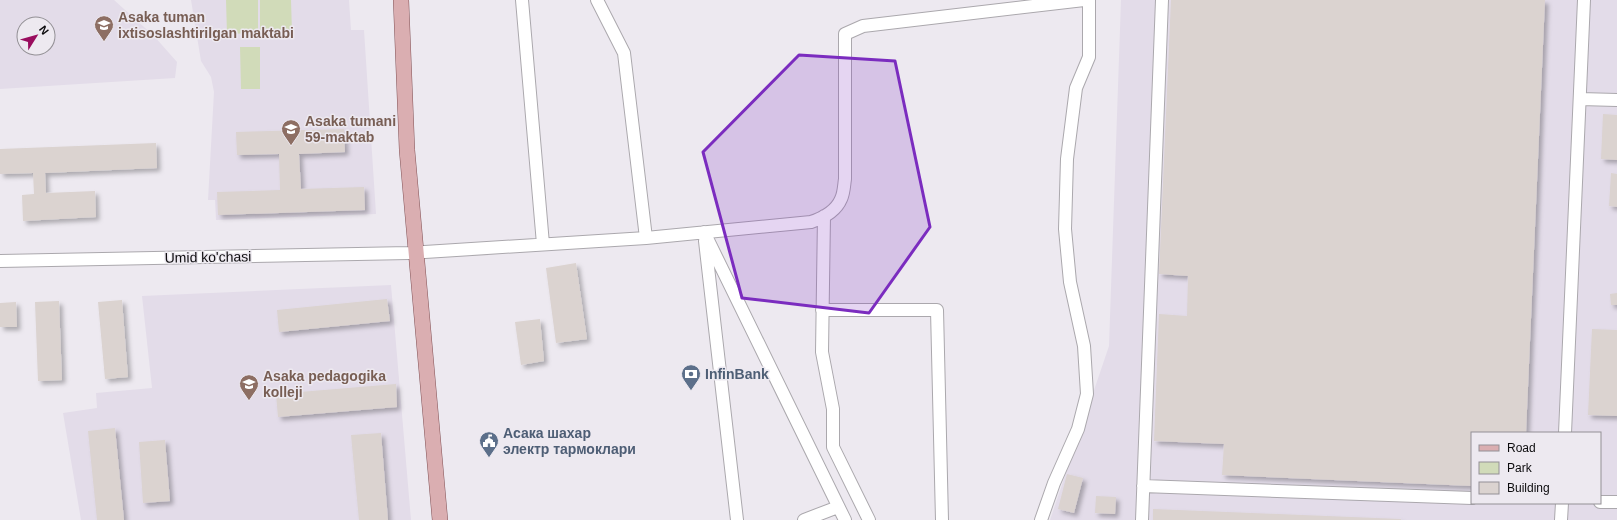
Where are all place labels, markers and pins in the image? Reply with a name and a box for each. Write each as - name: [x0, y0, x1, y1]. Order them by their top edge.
- place label: Asaka tuman ixtisoslashtirilgan maktabi: [118, 9, 294, 41]
- school or university icon: Asaka tuman ixtisoslashtirilgan maktabi: [93, 14, 115, 42]
- place label: Asaka tumani 59-maktab: [305, 113, 396, 145]
- school or university icon: Asaka tumani 59-maktab: [280, 118, 302, 146]
- bank icon: InfinBank: [680, 363, 702, 391]
- place label: InfinBank: [705, 366, 769, 382]
- place label: Asaka pedagogika kolleji: [263, 368, 386, 400]
- school or university icon: Asaka pedagogika kolleji: [238, 373, 260, 401]
- place label: Асака шахар электр тармоклари: [503, 425, 636, 457]
- public building icon: Асака шахар электр тармоклари: [478, 430, 500, 458]

